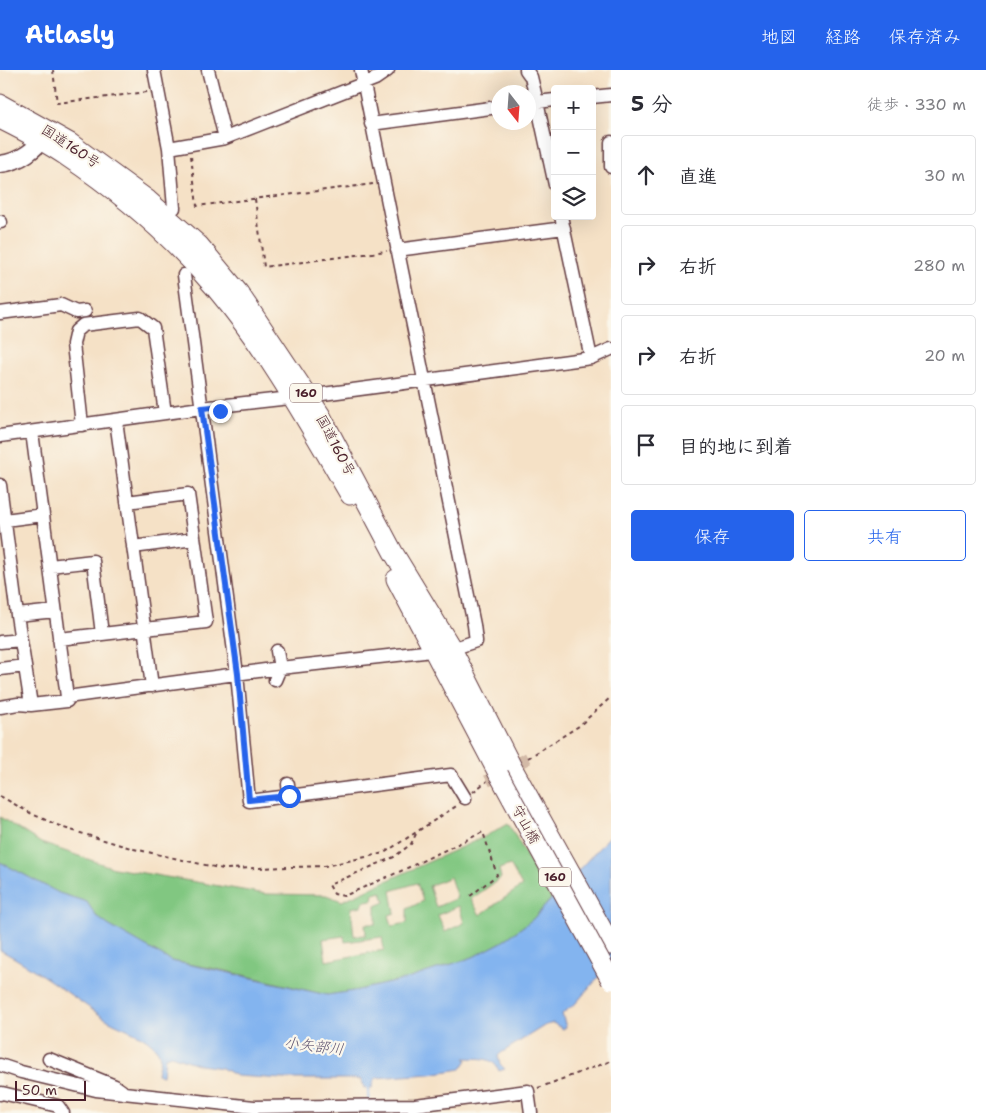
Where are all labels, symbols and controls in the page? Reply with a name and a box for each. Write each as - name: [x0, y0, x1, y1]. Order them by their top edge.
- text: Atlasly: [25, 19, 115, 51]
- text: 地図: [761, 25, 797, 49]
- text: 経路: [825, 25, 861, 49]
- text: 保存済み: [889, 25, 961, 49]
- north arrow: [491, 85, 536, 130]
- map controls: [551, 85, 596, 220]
- button: +: [551, 85, 596, 130]
- text: 5 分: [631, 90, 672, 118]
- text: 徒歩 · 330 m: [867, 94, 966, 115]
- street label: 国道160号: [38, 120, 104, 172]
- button: −: [551, 130, 596, 175]
- icon: ahead: [632, 161, 660, 189]
- text: 直進: [679, 164, 717, 189]
- text: 30 m: [924, 165, 965, 186]
- button: layers: [551, 175, 596, 220]
- icon: right: [632, 251, 660, 279]
- text: 右折: [679, 254, 717, 279]
- text: 280 m: [913, 255, 965, 276]
- icon: right: [632, 341, 660, 369]
- text: 右折: [679, 344, 717, 369]
- text: 20 m: [924, 345, 965, 366]
- road number: 160: [290, 384, 322, 402]
- route end: [209, 400, 232, 423]
- street label: 国道160号: [312, 411, 360, 479]
- icon: arrive: [632, 431, 660, 459]
- text: 目的地に到着: [679, 434, 793, 459]
- button: 保存: [631, 510, 794, 561]
- button: 共有: [804, 510, 966, 561]
- route start: [278, 785, 301, 808]
- street label: 守山橋: [508, 801, 544, 847]
- road number: 160: [539, 868, 571, 886]
- water label: 小矢部川: [283, 1032, 345, 1060]
- scale bar: [15, 1078, 86, 1101]
- text: 50 m: [22, 1081, 57, 1099]

